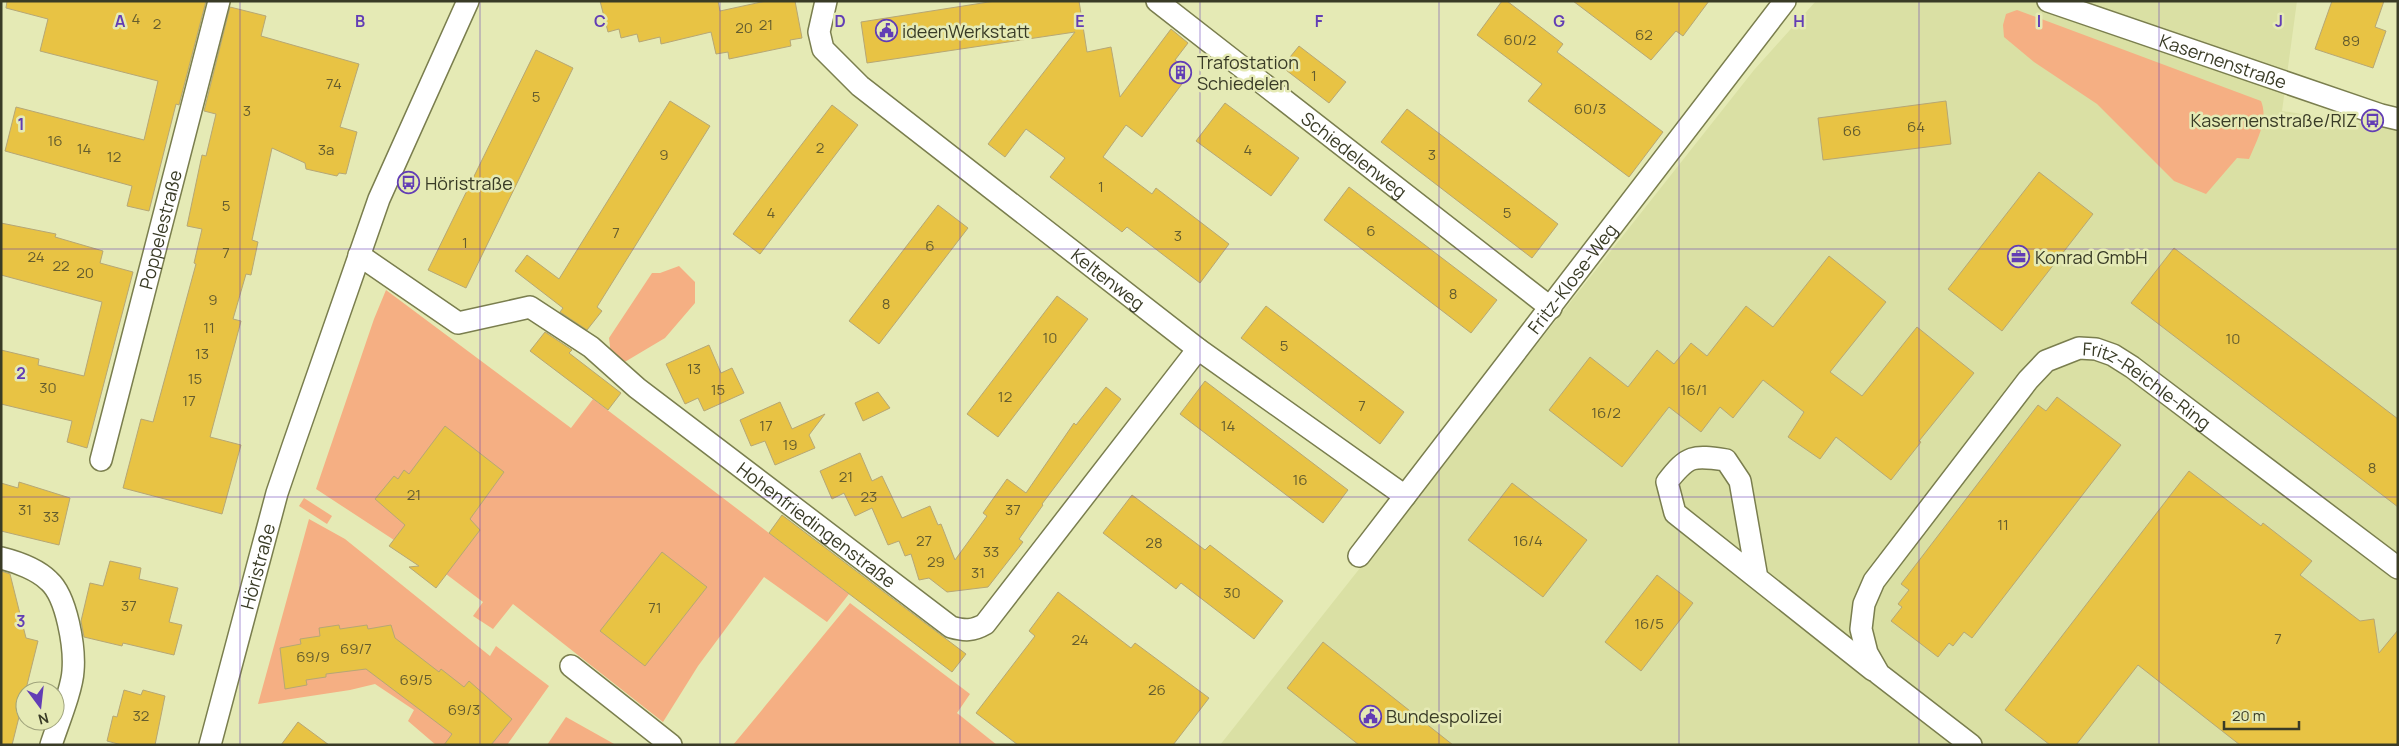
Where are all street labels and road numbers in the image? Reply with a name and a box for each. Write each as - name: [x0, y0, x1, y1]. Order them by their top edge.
- street label: Kasernenstraße: [2156, 28, 2290, 94]
- street label: Schiedelenweg: [1297, 106, 1412, 203]
- street label: Poppelestraße: [133, 167, 187, 292]
- street label: Fritz-Klose-Weg: [1522, 218, 1622, 339]
- street label: Keltenweg: [1066, 243, 1150, 315]
- street label: Fritz-Reichle-Ring: [2082, 336, 2216, 435]
- street label: Hohenfriedingenstraße: [732, 456, 901, 593]
- street label: Höristraße: [235, 521, 280, 612]

